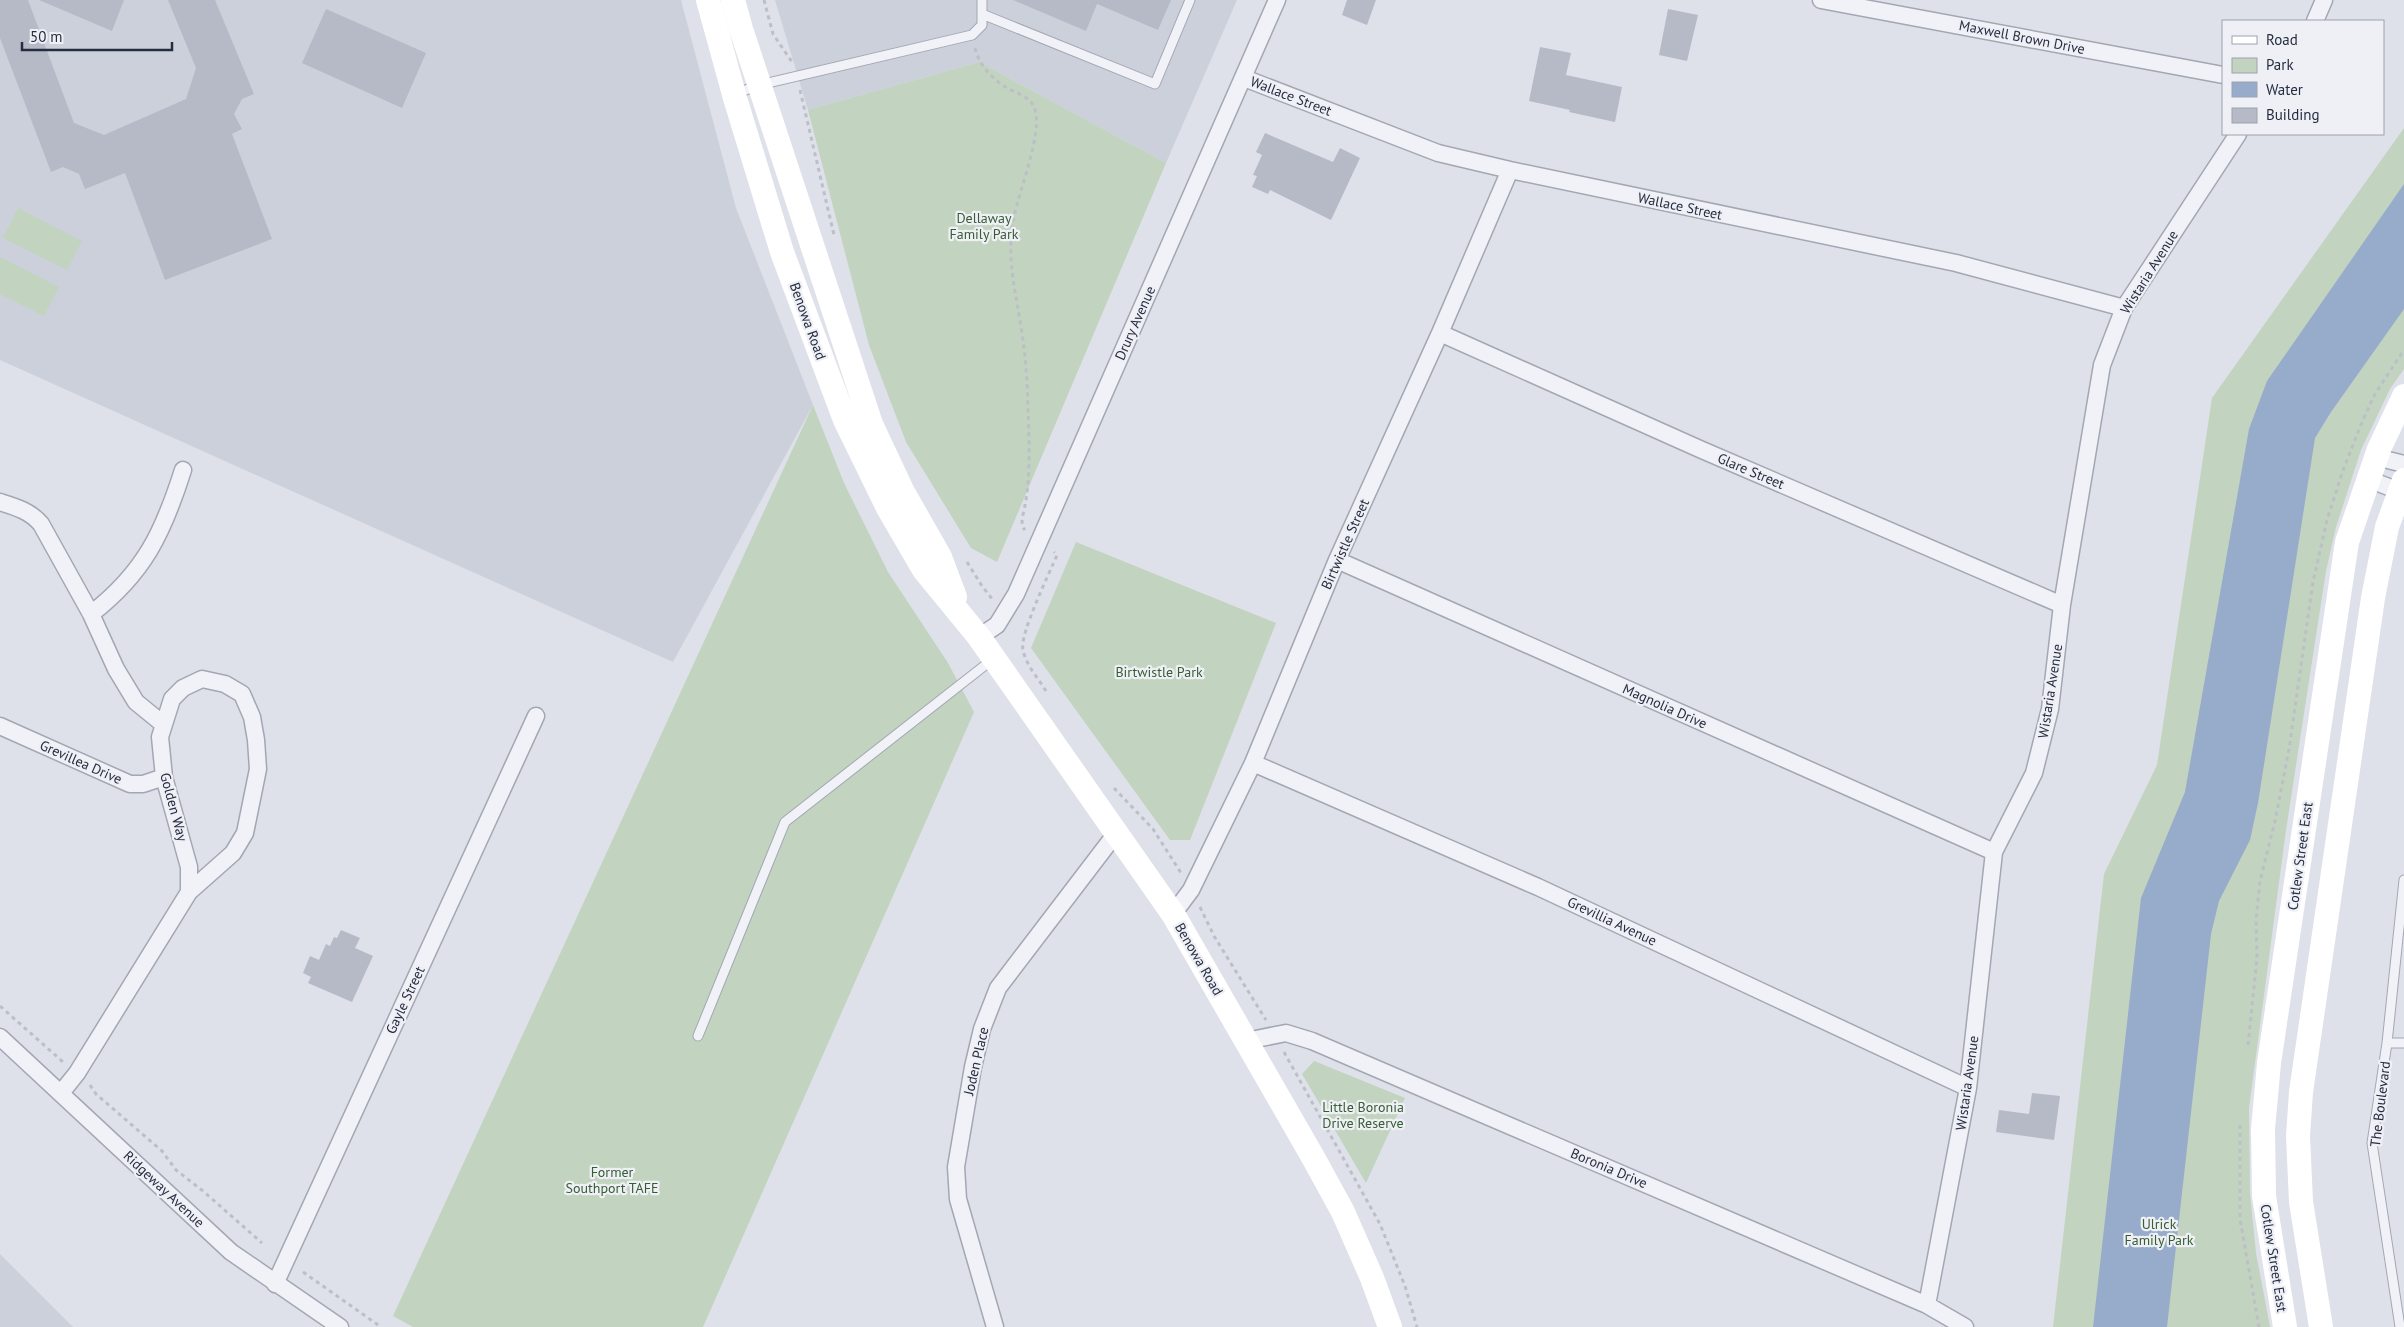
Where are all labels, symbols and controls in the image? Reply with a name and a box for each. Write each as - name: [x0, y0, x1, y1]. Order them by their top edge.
- street label: Maxwell Brown Drive: [1958, 16, 2086, 58]
- scale bar: [22, 20, 172, 52]
- legend: [2222, 20, 2384, 135]
- text: 50 m: [30, 27, 63, 46]
- text: Road: [2266, 30, 2298, 49]
- text: Park: [2266, 55, 2294, 74]
- street label: Wallace Street: [1248, 72, 1334, 120]
- text: Water: [2266, 80, 2303, 99]
- text: Building: [2266, 105, 2320, 124]
- street label: Wallace Street: [1636, 188, 1724, 224]
- park label: Dellaway Family Park: [950, 209, 1019, 243]
- street label: Wistaria Avenue: [2116, 227, 2182, 317]
- street label: Benowa Road: [786, 280, 830, 362]
- street label: Drury Avenue: [1111, 283, 1159, 363]
- street label: Glare Street: [1715, 449, 1787, 493]
- street label: Birtwistle Street: [1317, 496, 1373, 592]
- street label: Wistaria Avenue: [2034, 642, 2066, 740]
- park label: Birtwistle Park: [1115, 663, 1203, 681]
- street label: Magnolia Drive: [1620, 679, 1710, 733]
- street label: Grevillea Drive: [37, 736, 125, 788]
- street label: Golden Way: [156, 771, 192, 844]
- street label: Cotlew Street East: [2283, 800, 2317, 911]
- street label: Grevillia Avenue: [1564, 892, 1660, 950]
- street label: Benowa Road: [1171, 919, 1227, 999]
- street label: Gayle Street: [381, 963, 429, 1037]
- street label: Joden Place: [959, 1025, 993, 1098]
- street label: Wistaria Avenue: [1951, 1035, 1983, 1131]
- street label: The Boulevard: [2366, 1060, 2394, 1148]
- park label: Little Boronia Drive Reserve: [1322, 1098, 1404, 1132]
- street label: Boronia Drive: [1568, 1144, 1650, 1192]
- street label: Ridgeway Avenue: [120, 1147, 208, 1231]
- park label: Former Southport TAFE: [566, 1163, 658, 1197]
- street label: Cotlew Street East: [2257, 1203, 2291, 1314]
- park label: Ulrick Family Park: [2125, 1215, 2194, 1249]

